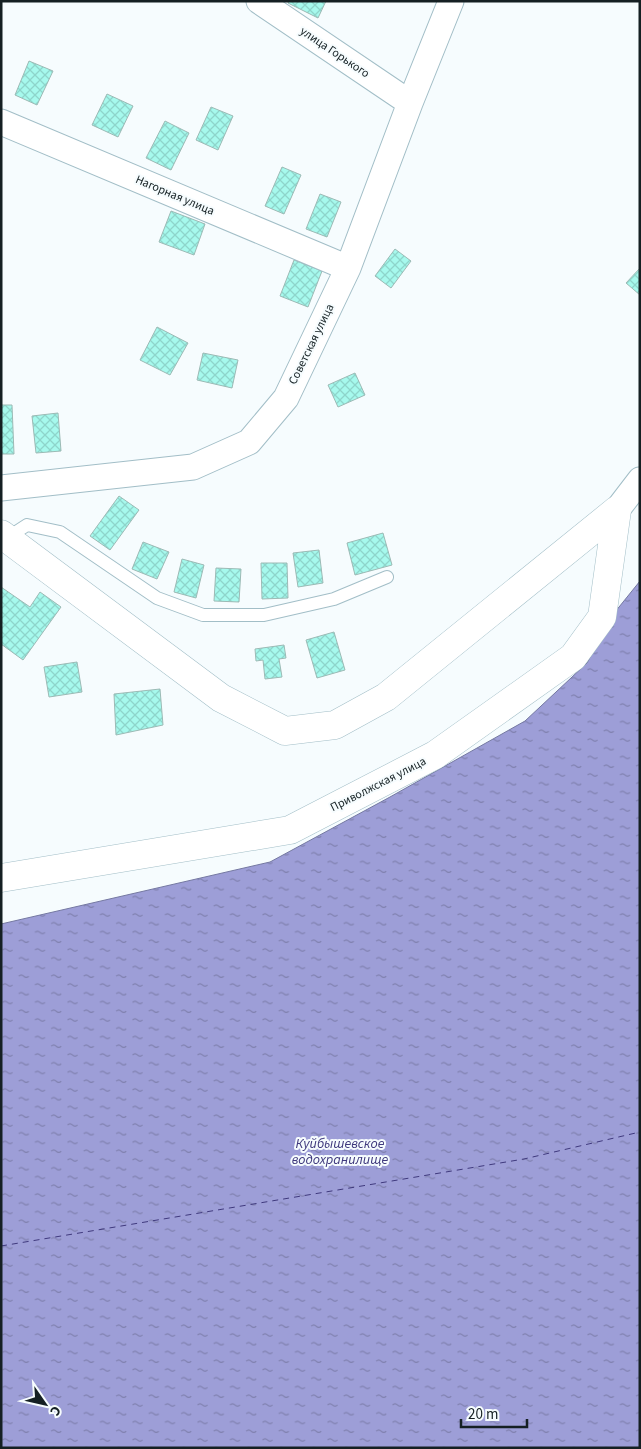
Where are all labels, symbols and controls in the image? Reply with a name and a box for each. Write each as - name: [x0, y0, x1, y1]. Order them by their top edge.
- street label: улица Горького: [296, 23, 373, 82]
- street label: Нагорная улица: [133, 171, 217, 220]
- street label: Советская улица: [285, 301, 338, 388]
- street label: Приволжская улица: [327, 753, 429, 816]
- water label: Куйбышевское водохранилище: [292, 1134, 389, 1170]
- north arrow: [20, 1379, 70, 1429]
- scale bar: [461, 1396, 527, 1428]
- text: С: [44, 1402, 66, 1420]
- text: 20 m: [468, 1404, 498, 1425]

